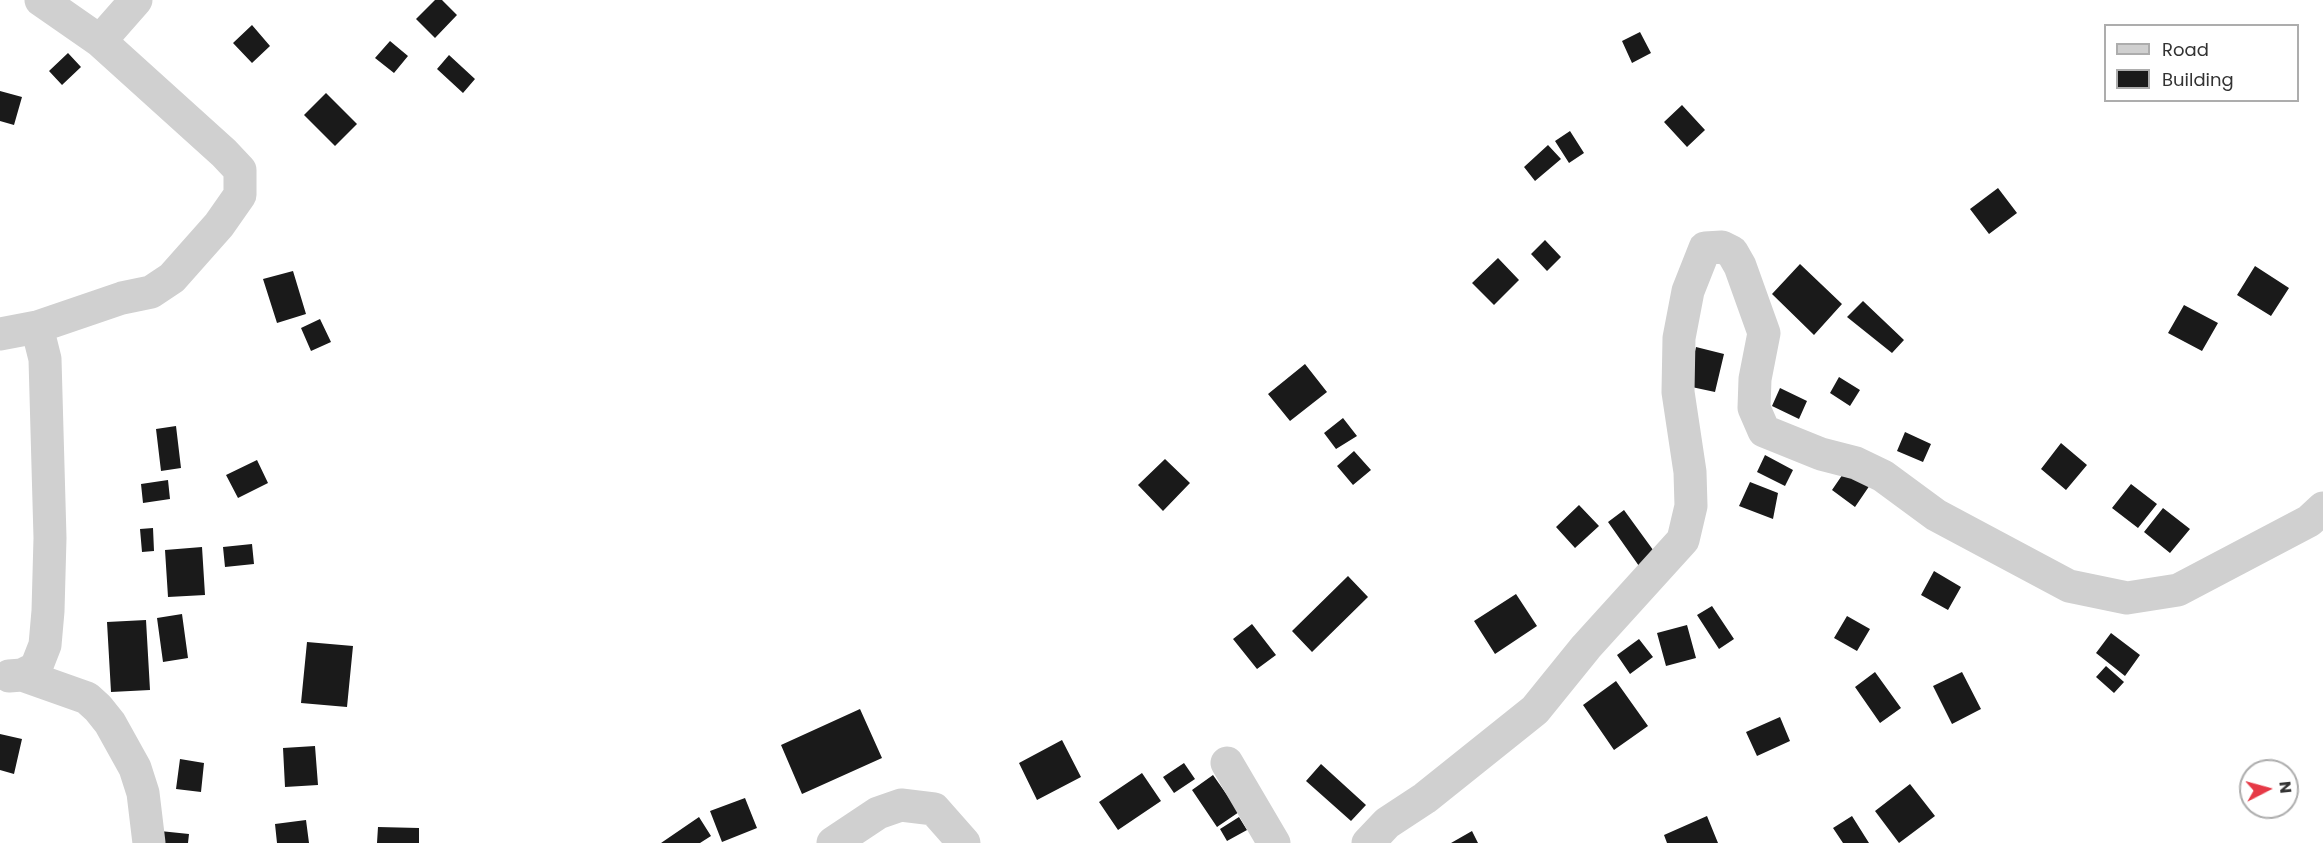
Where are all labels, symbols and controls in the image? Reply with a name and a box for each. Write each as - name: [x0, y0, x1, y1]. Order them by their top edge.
- legend: [2104, 24, 2299, 102]
- text: Road: [2162, 37, 2209, 62]
- text: Building: [2162, 67, 2234, 92]
- north arrow: [2239, 759, 2299, 819]
- text: N: [2273, 780, 2297, 794]

